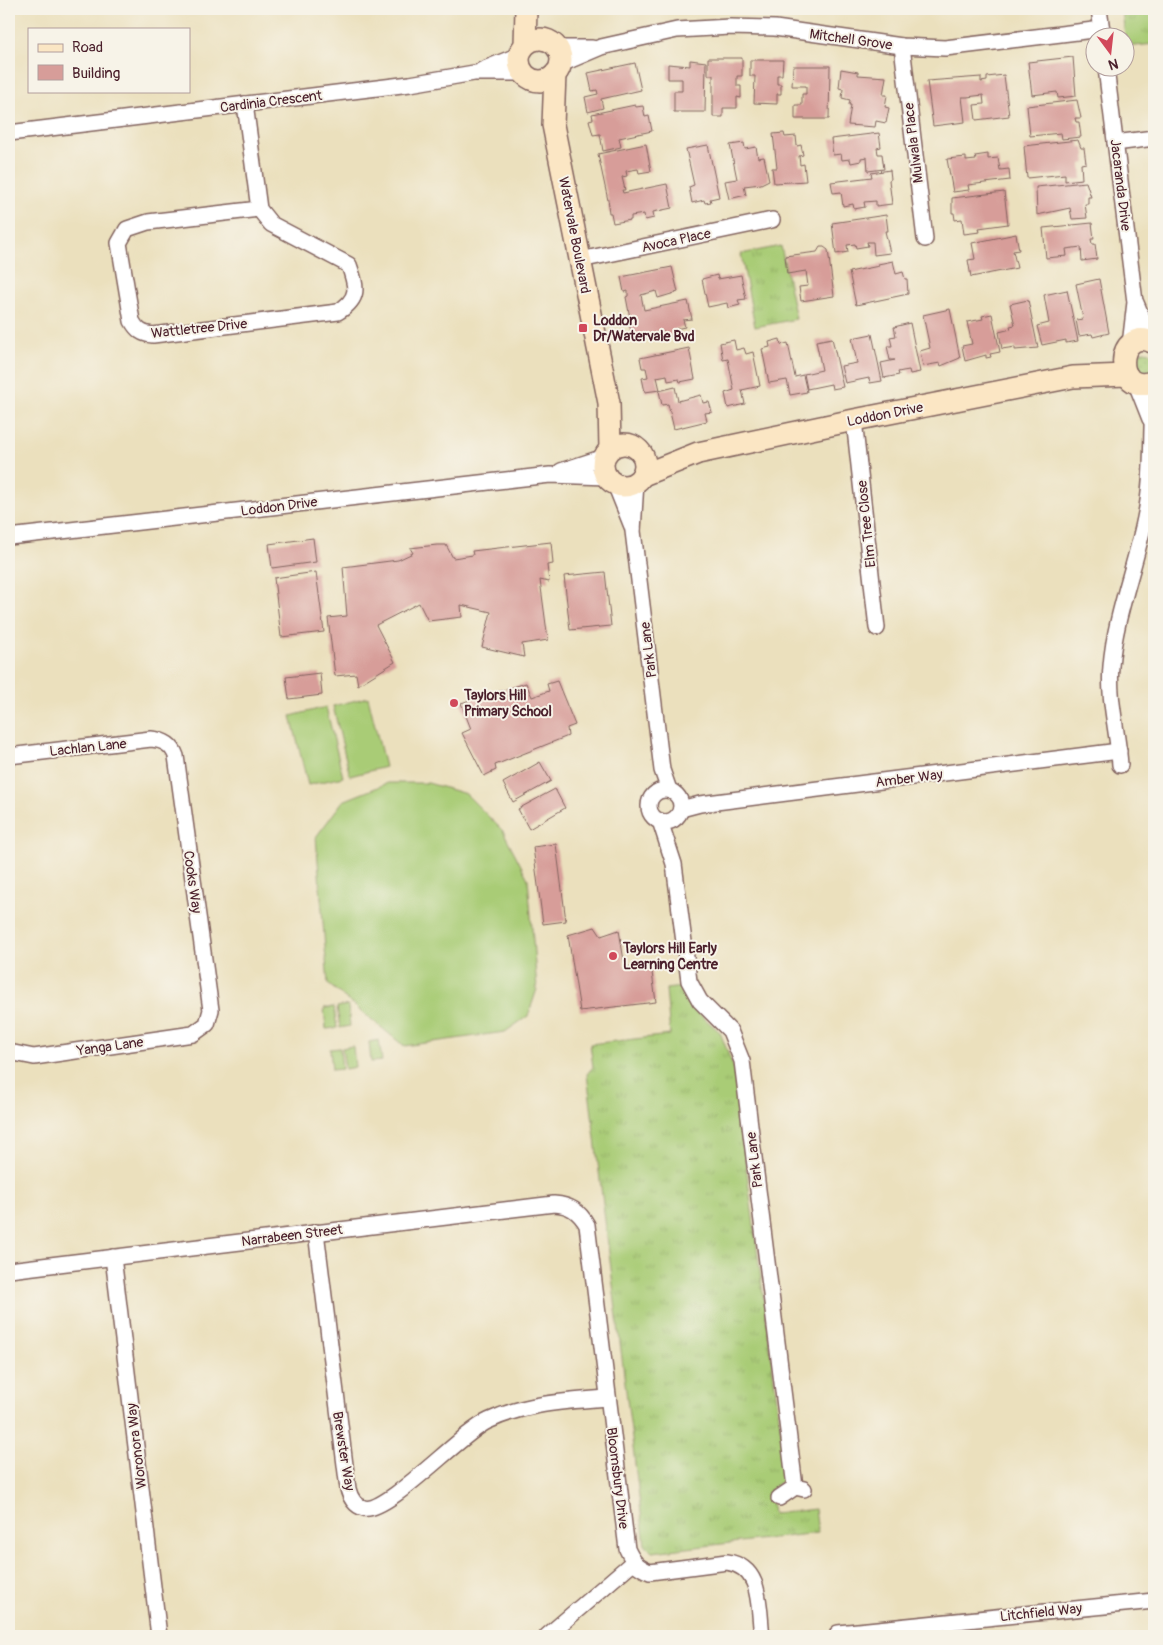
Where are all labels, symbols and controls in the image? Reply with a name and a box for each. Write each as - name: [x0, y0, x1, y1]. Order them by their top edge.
- street label: Mitchell Grove: [809, 25, 893, 54]
- legend: [28, 28, 190, 92]
- north arrow: [1086, 28, 1136, 78]
- text: Road: [72, 38, 103, 57]
- text: N: [1106, 55, 1120, 74]
- text: Building: [72, 64, 120, 83]
- street label: Cardinia Crescent: [219, 87, 323, 116]
- street label: Mulwala Place: [900, 102, 927, 184]
- street label: Jacaranda Drive: [1106, 138, 1135, 232]
- street label: Watervale Boulevard: [555, 175, 594, 295]
- street label: Avoca Place: [640, 225, 712, 256]
- place label: Loddon Dr/Watervale Bvd: [593, 312, 695, 345]
- street label: Wattletree Drive: [150, 315, 248, 342]
- marker: Loddon Dr/Watervale Bvd: [577, 322, 589, 334]
- street label: Loddon Drive: [846, 399, 925, 430]
- street label: Elm Tree Close: [853, 479, 880, 568]
- street label: Loddon Drive: [240, 493, 318, 520]
- street label: Park Lane: [637, 621, 660, 679]
- place label: Taylors Hill Primary School: [463, 687, 552, 720]
- marker: Taylors Hill Primary School: [448, 697, 460, 709]
- street label: Lachlan Lane: [49, 735, 127, 760]
- street label: Amber Way: [875, 766, 944, 791]
- street label: Cooks Way: [180, 850, 205, 915]
- place label: Taylors Hill Early Learning Centre: [622, 940, 719, 973]
- marker: Taylors Hill Early Learning Centre: [607, 950, 619, 962]
- street label: Yanga Lane: [75, 1033, 145, 1060]
- street label: Park Lane: [743, 1131, 766, 1189]
- street label: Narrabeen Street: [240, 1221, 344, 1250]
- street label: Woronora Way: [123, 1402, 150, 1490]
- street label: Brewster Way: [329, 1410, 358, 1492]
- street label: Bloomsbury Drive: [603, 1426, 632, 1530]
- street label: Litchfield Way: [999, 1600, 1083, 1625]

